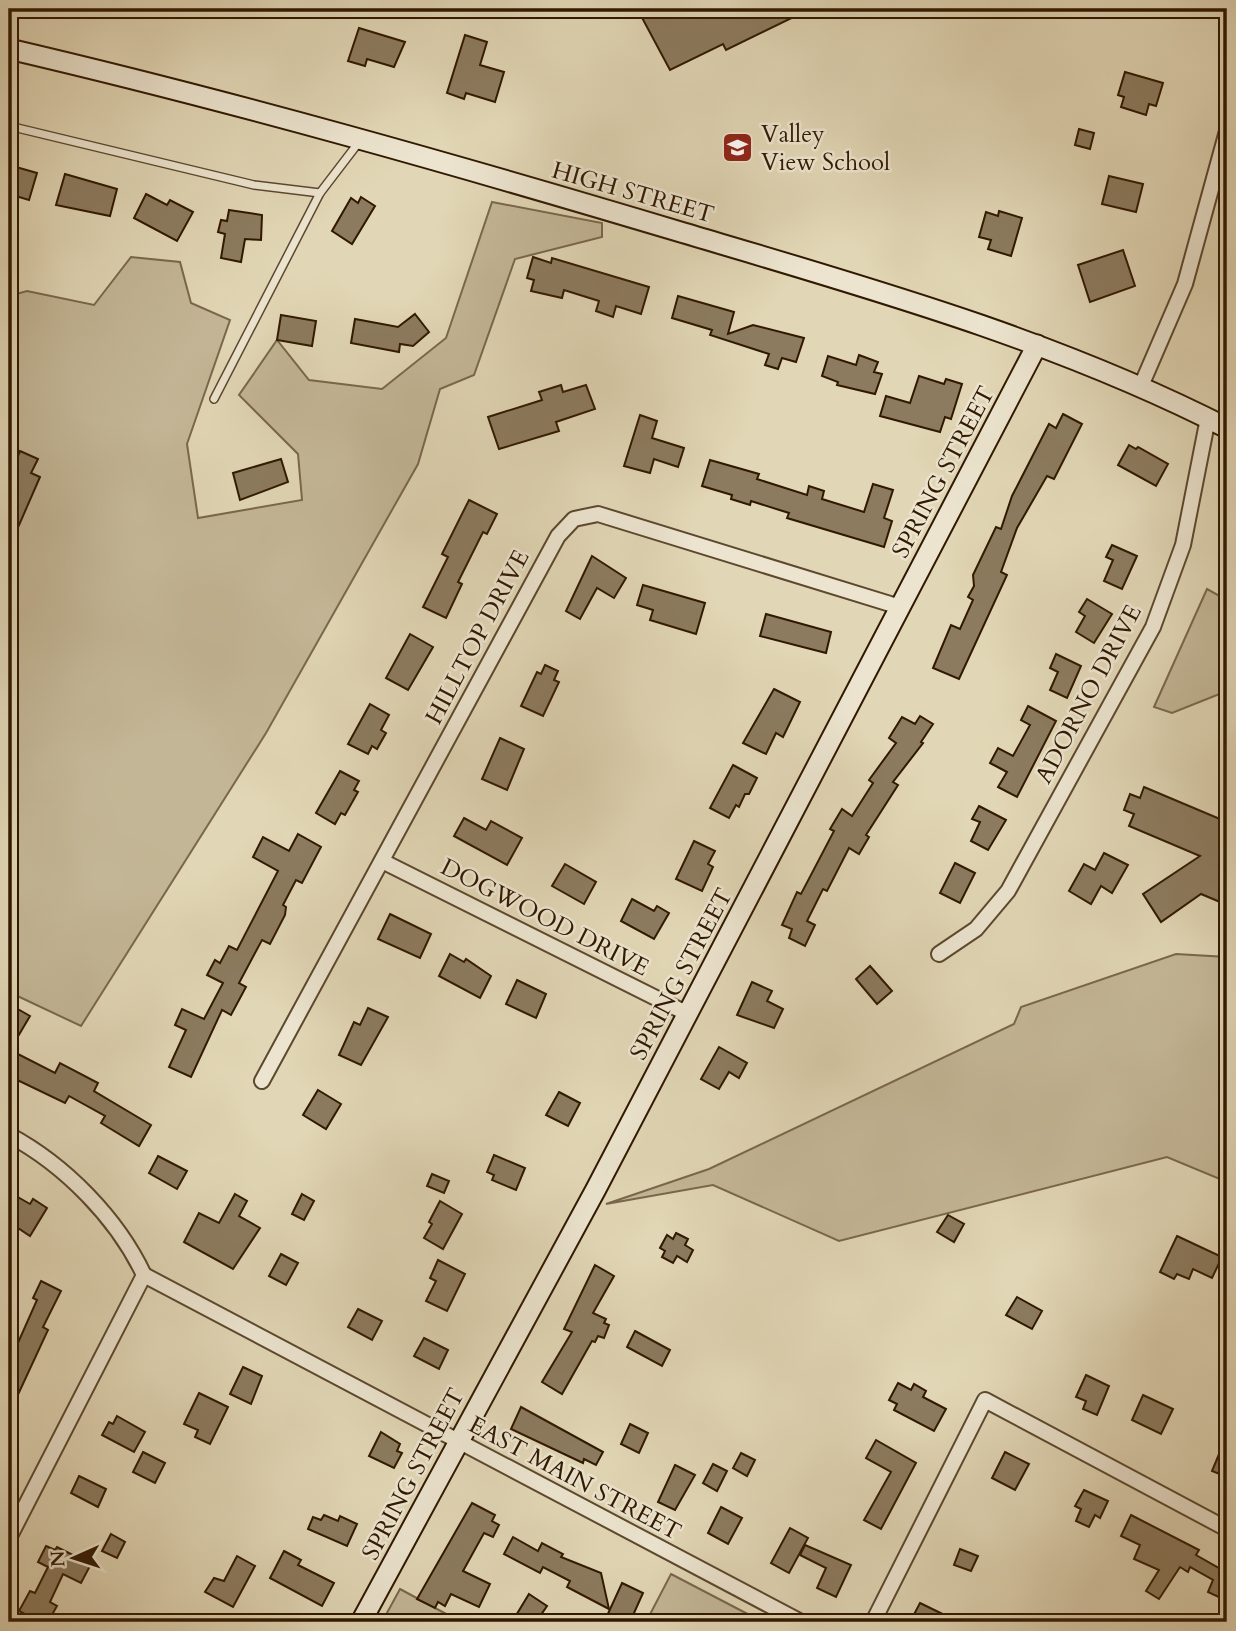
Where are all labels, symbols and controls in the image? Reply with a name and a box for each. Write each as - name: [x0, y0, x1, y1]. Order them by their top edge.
- place label: Valley View School: [761, 118, 890, 179]
- school or university icon: Valley View School: [721, 131, 755, 165]
- street label: HIGH STREET: [548, 154, 718, 231]
- street label: SPRING STREET: [884, 380, 1003, 564]
- street label: HILLTOP DRIVE: [418, 544, 537, 730]
- street label: ADORNO DRIVE: [1027, 599, 1150, 790]
- street label: DOGWOOD DRIVE: [435, 851, 655, 984]
- street label: SPRING STREET: [622, 882, 741, 1066]
- street label: SPRING STREET: [354, 1382, 473, 1566]
- street label: EAST MAIN STREET: [463, 1408, 687, 1548]
- north arrow: [38, 1522, 108, 1592]
- text: N: [45, 1549, 71, 1568]

